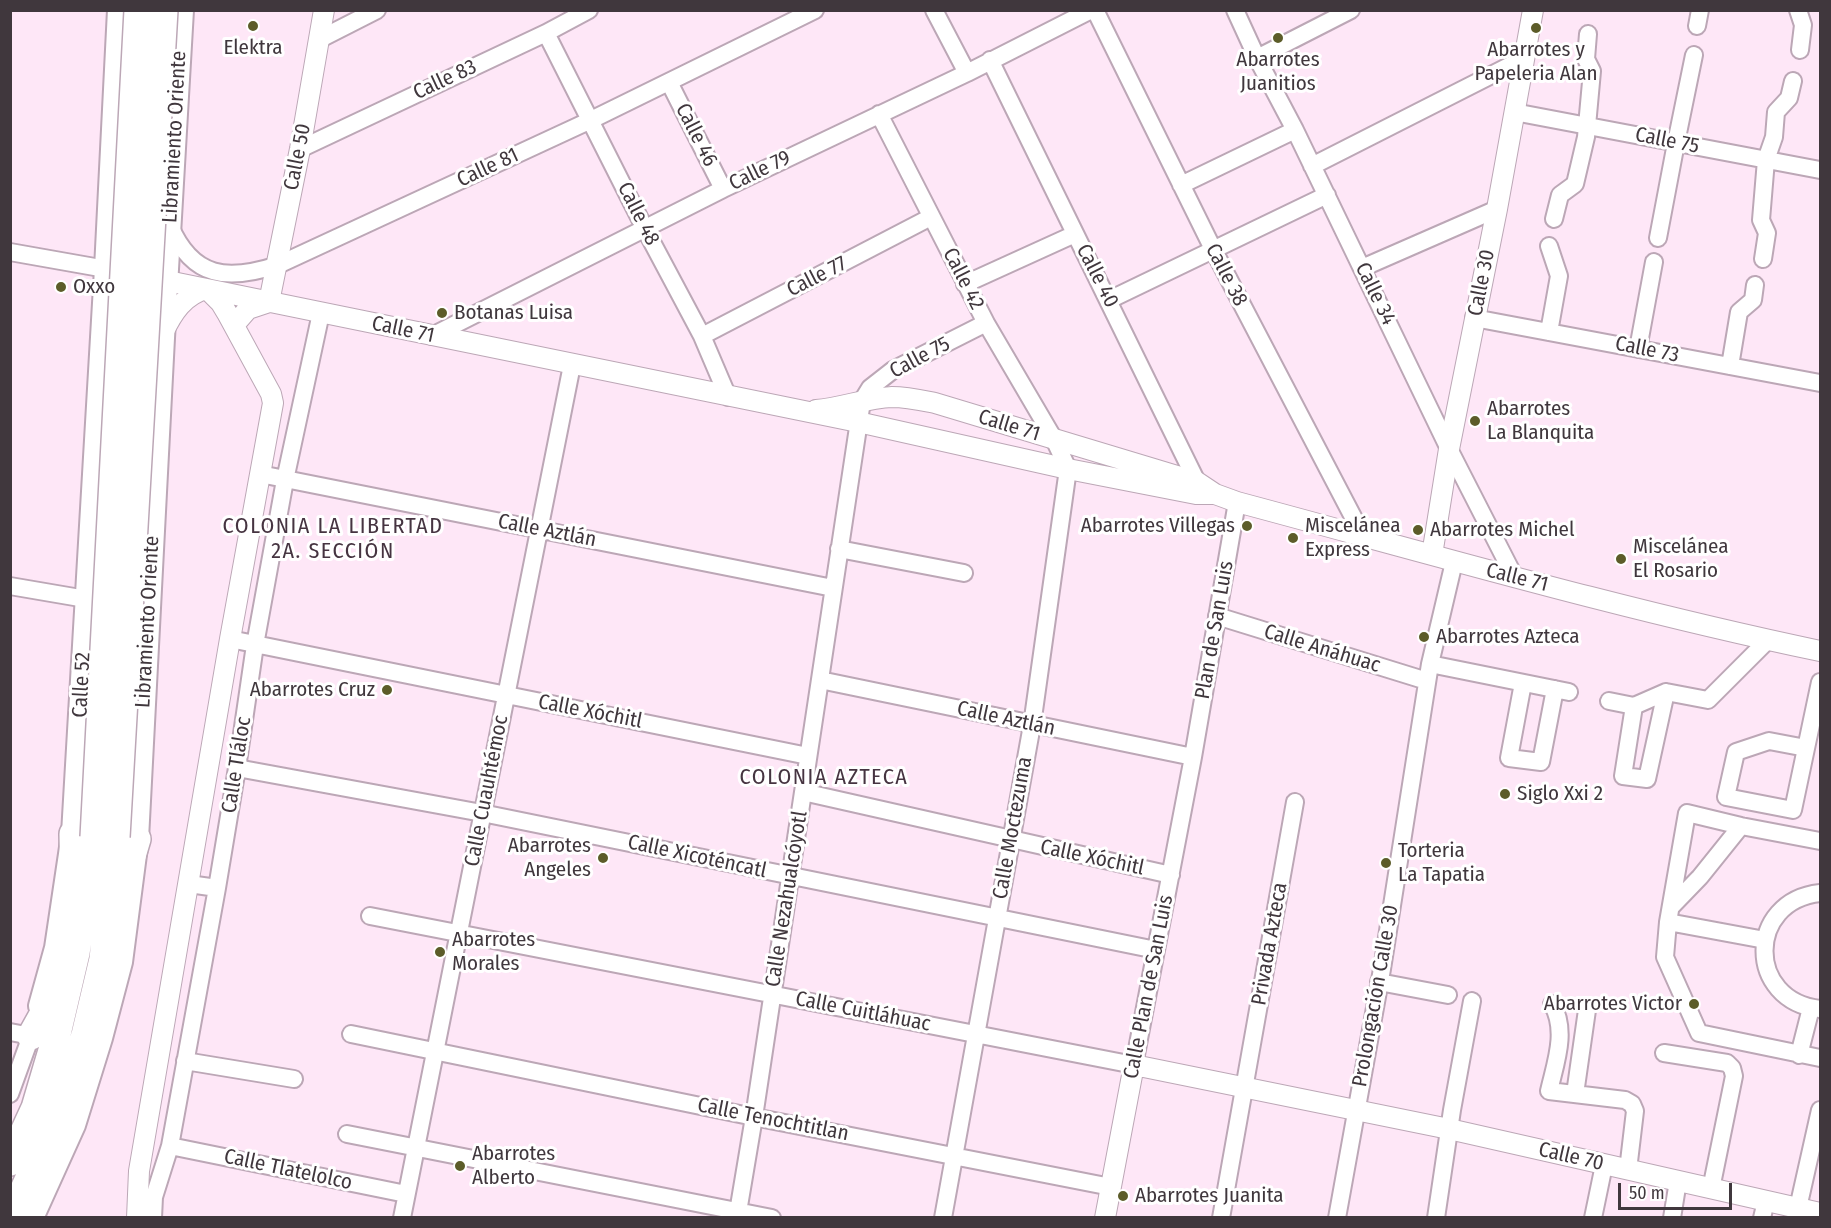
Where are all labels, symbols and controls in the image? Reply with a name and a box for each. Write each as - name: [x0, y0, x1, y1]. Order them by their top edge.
- marker: Elektra: [246, 19, 260, 33]
- marker: Abarrotes y Papeleria Alan: [1529, 21, 1543, 35]
- marker: Abarrotes Juanitios: [1271, 31, 1285, 45]
- place label: Elektra: [223, 35, 283, 61]
- place label: Abarrotes y Papeleria Alan: [1474, 37, 1598, 87]
- place label: Abarrotes Juanitios: [1236, 47, 1320, 97]
- street label: Libramiento Oriente: [158, 50, 192, 224]
- street label: Calle 83: [409, 54, 481, 106]
- street label: Calle 46: [669, 99, 723, 171]
- street label: Calle 50: [279, 122, 317, 192]
- street label: Calle 75: [1633, 122, 1701, 160]
- street label: Calle 81: [453, 143, 523, 193]
- street label: Calle 79: [725, 145, 795, 197]
- street label: Calle 48: [611, 178, 665, 250]
- street label: Calle 40: [1070, 240, 1124, 312]
- street label: Calle 38: [1200, 240, 1252, 310]
- street label: Calle 42: [937, 244, 989, 314]
- street label: Calle 30: [1463, 248, 1501, 318]
- street label: Calle 77: [783, 251, 851, 303]
- street label: Calle 34: [1349, 259, 1401, 329]
- place label: Oxxo: [73, 274, 115, 300]
- marker: Oxxo: [54, 280, 68, 294]
- place label: Botanas Luisa: [454, 300, 573, 326]
- marker: Botanas Luisa: [435, 306, 449, 320]
- street label: Calle 71: [369, 311, 437, 349]
- street label: Calle 73: [1613, 331, 1681, 369]
- street label: Calle 75: [886, 332, 954, 384]
- place label: Abarrotes La Blanquita: [1487, 396, 1594, 446]
- street label: Calle 71: [975, 405, 1043, 447]
- marker: Abarrotes La Blanquita: [1468, 414, 1482, 428]
- street label: Calle Aztlán: [496, 509, 598, 553]
- place label: Abarrotes Villegas: [1081, 513, 1235, 539]
- place label: Miscelánea Express: [1305, 513, 1400, 563]
- district label: COLONIA LA LIBERTAD 2A. SECCIÓN: [223, 514, 443, 566]
- place label: Abarrotes Michel: [1430, 517, 1574, 543]
- marker: Abarrotes Villegas: [1240, 519, 1254, 533]
- marker: Abarrotes Michel: [1411, 523, 1425, 537]
- marker: Miscelánea Express: [1286, 531, 1300, 545]
- place label: Miscelánea El Rosario: [1633, 534, 1728, 584]
- street label: Libramiento Oriente: [131, 535, 165, 709]
- marker: Miscelánea El Rosario: [1614, 552, 1628, 566]
- street label: Calle 71: [1483, 558, 1551, 598]
- street label: Plan de San Luis: [1190, 559, 1240, 701]
- street label: Calle Anáhuac: [1261, 619, 1383, 679]
- place label: Abarrotes Azteca: [1436, 624, 1580, 650]
- marker: Abarrotes Azteca: [1417, 630, 1431, 644]
- street label: Calle 52: [68, 652, 96, 718]
- place label: Abarrotes Cruz: [250, 677, 375, 703]
- marker: Abarrotes Cruz: [380, 683, 394, 697]
- street label: Calle Xóchitl: [536, 690, 644, 734]
- street label: Calle Aztlán: [955, 696, 1057, 742]
- street label: Calle Cuauhtémoc: [460, 713, 514, 869]
- street label: Calle Tláloc: [217, 715, 257, 815]
- street label: Calle Moctezuma: [988, 755, 1038, 901]
- district label: COLONIA AZTECA: [740, 765, 908, 791]
- place label: Siglo Xxi 2: [1517, 781, 1603, 807]
- marker: Siglo Xxi 2: [1498, 787, 1512, 801]
- street label: Calle Nezahualcóyotl: [761, 809, 813, 989]
- street label: Calle Xicoténcatl: [625, 830, 769, 884]
- place label: Abarrotes Angeles: [508, 833, 591, 883]
- street label: Calle Xóchitl: [1038, 835, 1146, 881]
- place label: Torteria La Tapatia: [1398, 838, 1485, 888]
- marker: Abarrotes Angeles: [596, 851, 610, 865]
- marker: Torteria La Tapatia: [1379, 856, 1393, 870]
- street label: Privada Azteca: [1247, 881, 1293, 1007]
- street label: Calle Plan de San Luis: [1119, 893, 1179, 1081]
- street label: Prolongación Calle 30: [1348, 903, 1404, 1089]
- place label: Abarrotes Morales: [452, 927, 535, 977]
- marker: Abarrotes Morales: [433, 945, 447, 959]
- street label: Calle Cuitláhuac: [793, 987, 933, 1037]
- place label: Abarrotes Victor: [1544, 991, 1682, 1017]
- marker: Abarrotes Victor: [1687, 997, 1701, 1011]
- street label: Calle Tenochtitlan: [695, 1093, 851, 1147]
- street label: Calle 70: [1536, 1137, 1606, 1177]
- place label: Abarrotes Alberto: [472, 1141, 555, 1191]
- street label: Calle Tlatelolco: [222, 1144, 354, 1196]
- marker: Abarrotes Alberto: [453, 1159, 467, 1173]
- scale bar: [1621, 1171, 1735, 1209]
- text: 50 m: [1629, 1182, 1665, 1204]
- place label: Abarrotes Juanita: [1135, 1183, 1284, 1209]
- marker: Abarrotes Juanita: [1116, 1189, 1130, 1203]

